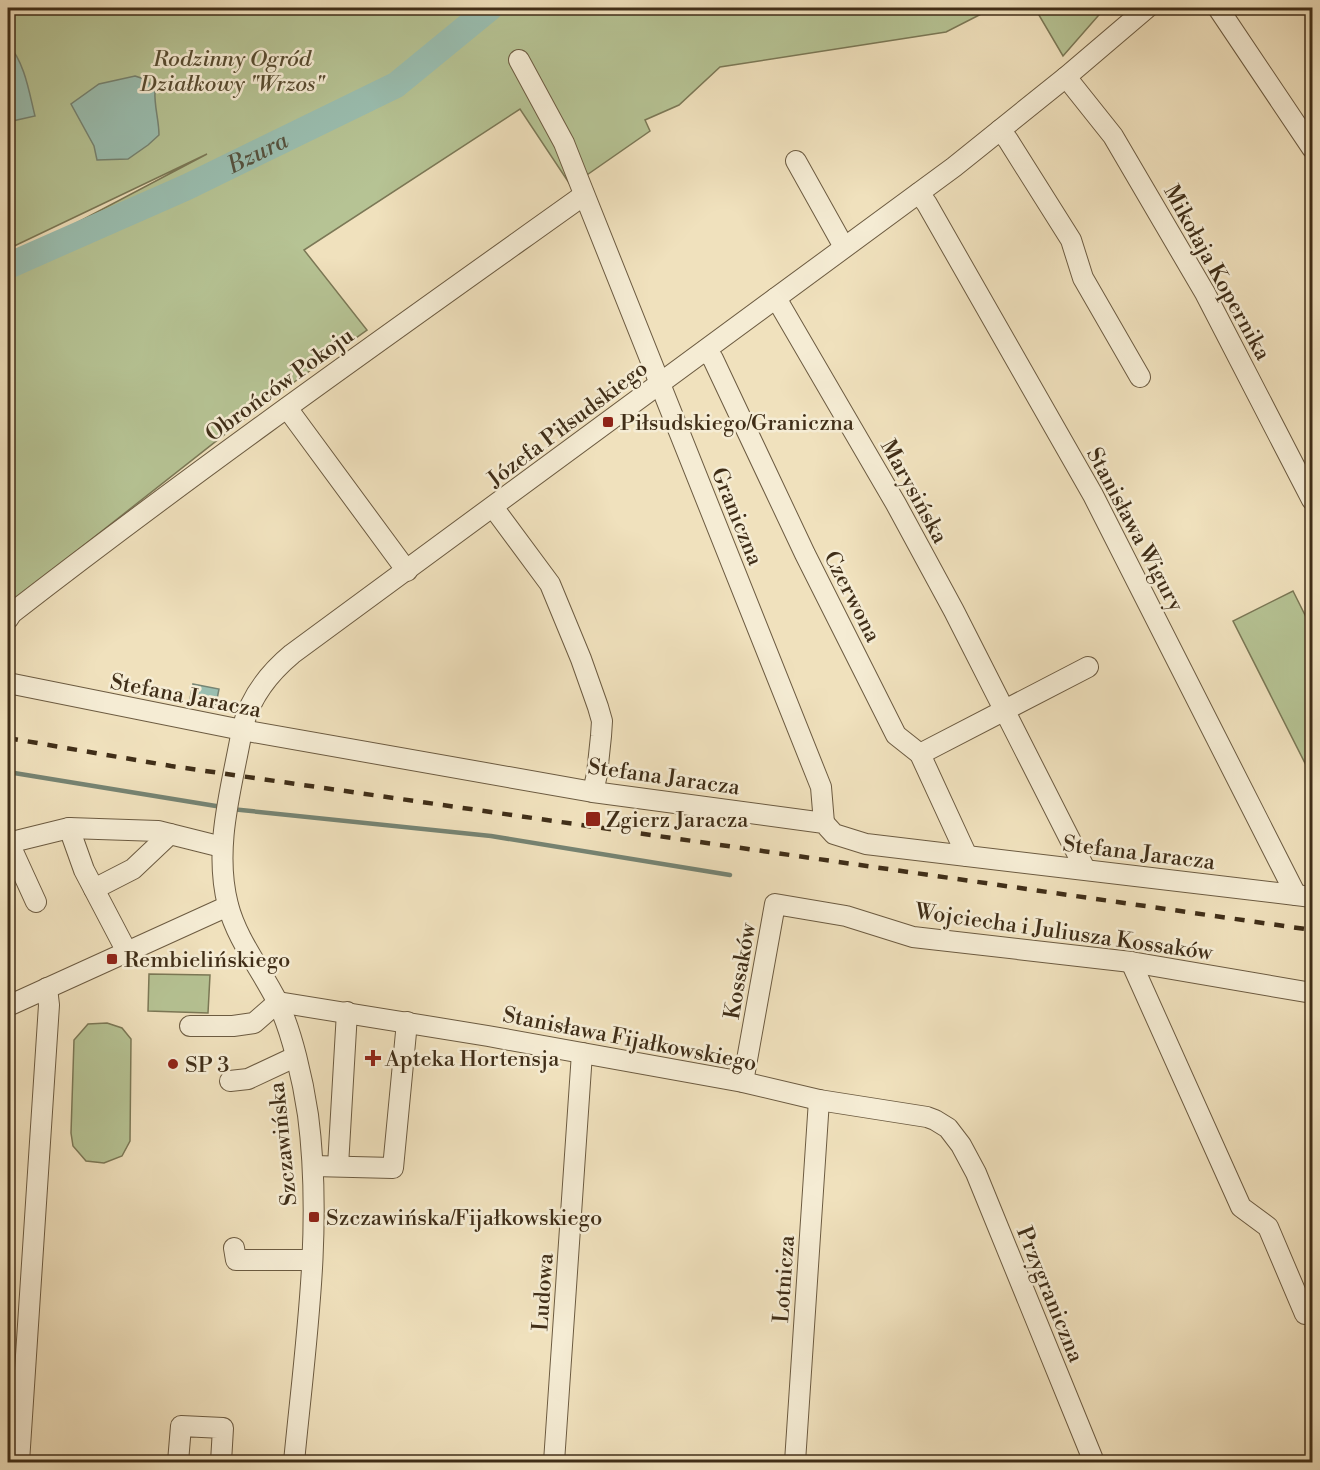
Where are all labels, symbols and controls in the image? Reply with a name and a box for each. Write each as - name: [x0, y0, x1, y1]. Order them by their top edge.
- park label: Rodzinny Ogród Działkowy "Wrzos": [139, 46, 326, 98]
- water label: Bzura: [222, 126, 294, 182]
- street label: Mikołaja Kopernika: [1157, 180, 1276, 366]
- street label: Obrońców Pokoju: [201, 322, 360, 448]
- street label: Józefa Piłsudskiego: [482, 355, 653, 494]
- place label: Piłsudskiego/Graniczna: [620, 410, 855, 437]
- marker: Piłsudskiego/Graniczna: [601, 415, 615, 429]
- street label: Marysińska: [874, 435, 954, 549]
- street label: Stanisława Wigury: [1080, 443, 1189, 617]
- street label: Graniczna: [705, 464, 769, 570]
- street label: Czerwona: [817, 547, 886, 648]
- street label: Stefana Jaracza: [108, 669, 264, 724]
- street label: Stefana Jaracza: [586, 753, 742, 802]
- place label: Zgierz Jaracza: [606, 807, 749, 834]
- marker: Zgierz Jaracza: [584, 810, 602, 828]
- street label: Stefana Jaracza: [1061, 831, 1217, 876]
- street label: Wojciecha i Juliusza Kossaków: [912, 898, 1215, 967]
- street label: Kossaków: [719, 920, 762, 1021]
- place label: Rembielińskiego: [124, 947, 290, 974]
- marker: Rembielińskiego: [105, 952, 119, 966]
- street label: Stanisława Fijałkowskiego: [500, 1002, 759, 1077]
- place label: Apteka Hortensja: [384, 1046, 560, 1073]
- marker: Apteka Hortensja: [366, 1051, 380, 1065]
- place label: SP 3: [185, 1052, 229, 1079]
- marker: SP 3: [166, 1057, 180, 1071]
- street label: Szczawińska: [263, 1080, 303, 1207]
- place label: Szczawińska/Fijałkowskiego: [326, 1205, 602, 1232]
- marker: Szczawińska/Fijałkowskiego: [307, 1210, 321, 1224]
- street label: Przygraniczna: [1010, 1223, 1089, 1367]
- street label: Lotnicza: [768, 1234, 801, 1324]
- street label: Ludowa: [527, 1251, 560, 1332]

